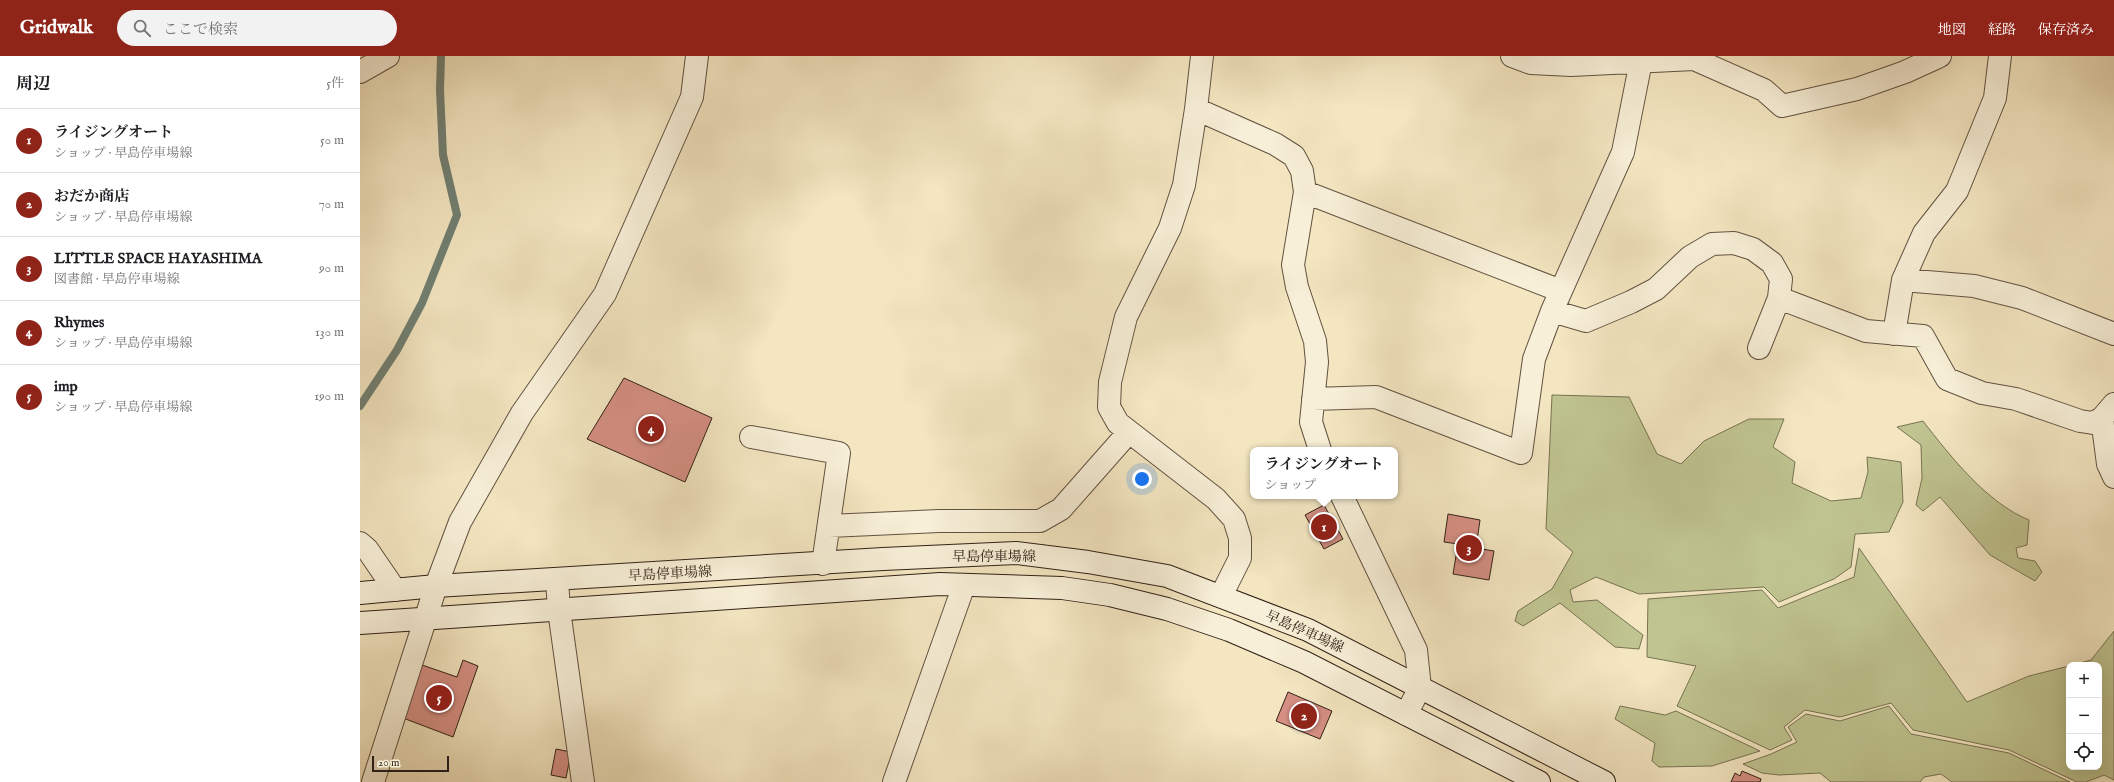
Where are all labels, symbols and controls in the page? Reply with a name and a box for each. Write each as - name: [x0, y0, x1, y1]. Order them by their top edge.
- search box: [117, 10, 397, 46]
- text: Gridwalk: [20, 16, 93, 40]
- icon: search: [131, 17, 153, 39]
- text: ここで検索: [163, 20, 238, 39]
- text: 地図: [1938, 21, 1966, 39]
- text: 経路: [1988, 21, 2016, 39]
- text: 保存済み: [2038, 21, 2094, 39]
- text: 周辺: [16, 74, 50, 95]
- text: 5件: [326, 75, 344, 92]
- text: ライジングオート: [54, 123, 173, 142]
- text: 1: [27, 132, 31, 149]
- text: 50 m: [320, 132, 344, 149]
- text: ショップ · 早島停車場線: [54, 145, 192, 162]
- text: おだか商店: [54, 187, 129, 206]
- text: 2: [26, 196, 32, 213]
- text: 70 m: [319, 196, 344, 213]
- text: ショップ · 早島停車場線: [54, 209, 192, 226]
- text: LITTLE SPACE HAYASHIMA: [54, 249, 262, 268]
- text: 3: [27, 260, 31, 277]
- text: 90 m: [319, 260, 344, 277]
- text: 図書館 · 早島停車場線: [54, 271, 180, 288]
- text: Rhymes: [54, 313, 104, 332]
- text: 4: [26, 324, 32, 341]
- text: 130 m: [315, 324, 344, 341]
- text: ショップ · 早島停車場線: [54, 335, 192, 352]
- text: imp: [54, 377, 78, 396]
- text: 5: [27, 388, 31, 405]
- text: 190 m: [314, 388, 344, 405]
- text: ショップ · 早島停車場線: [54, 399, 192, 416]
- pin: 4: [638, 414, 664, 444]
- popup: [1250, 447, 1398, 499]
- text: ライジングオート: [1265, 455, 1383, 474]
- your location: [1132, 469, 1152, 489]
- text: ショップ: [1265, 477, 1316, 494]
- pin: 1: [1311, 512, 1337, 542]
- pin: 3: [1456, 533, 1482, 563]
- street label: 早島停車場線: [952, 548, 1036, 566]
- street label: 早島停車場線: [628, 563, 712, 585]
- street label: 早島停車場線: [1263, 607, 1347, 657]
- map controls: [2066, 662, 2102, 770]
- button: +: [2066, 662, 2102, 698]
- pin: 5: [426, 683, 452, 713]
- button: −: [2066, 698, 2102, 734]
- pin: 2: [1291, 701, 1317, 731]
- button: locate: [2066, 734, 2102, 770]
- scale bar: [372, 754, 449, 773]
- text: 20 m: [378, 756, 399, 770]

